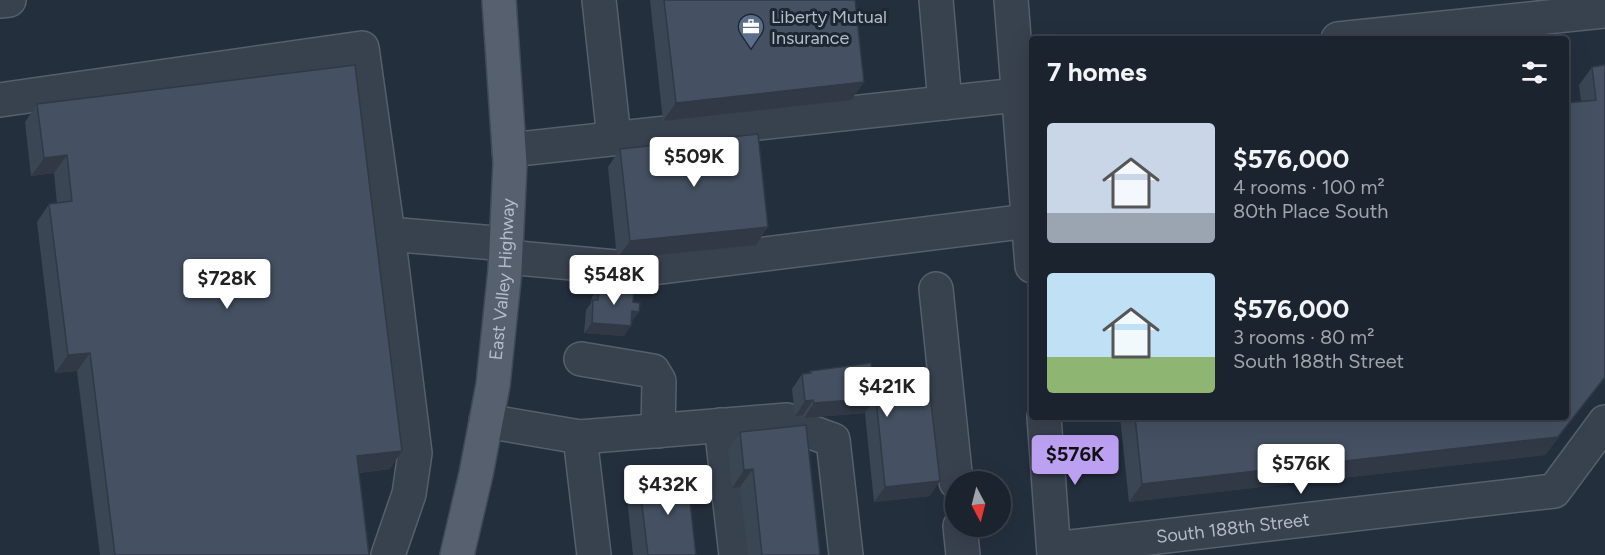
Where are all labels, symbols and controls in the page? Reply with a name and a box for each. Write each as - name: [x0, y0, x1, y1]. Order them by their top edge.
- place label: Liberty Mutual Insurance: [771, 6, 887, 49]
- office icon: Liberty Mutual Insurance: [736, 12, 766, 50]
- text: 7 homes: [1047, 56, 1147, 88]
- icon: filters: [1518, 56, 1551, 89]
- pin: $509K: [652, 137, 736, 188]
- text: $576,000: [1233, 143, 1349, 175]
- text: $509K: [664, 144, 724, 168]
- icon: home: [1095, 147, 1167, 219]
- text: 4 rooms · 100 m²: [1233, 175, 1385, 199]
- street label: East Valley Highway: [485, 197, 519, 361]
- text: 80th Place South: [1233, 199, 1388, 223]
- pin: $548K: [572, 255, 656, 306]
- pin: $728K: [185, 259, 269, 310]
- text: $548K: [584, 262, 644, 286]
- text: $728K: [197, 266, 257, 290]
- text: $576,000: [1233, 293, 1349, 325]
- icon: home: [1095, 297, 1167, 369]
- text: 3 rooms · 80 m²: [1233, 325, 1374, 349]
- text: South 188th Street: [1233, 349, 1404, 373]
- pin: $421K: [845, 367, 929, 418]
- text: $421K: [858, 374, 916, 398]
- pin: $576K: [1033, 435, 1117, 486]
- text: $576K: [1046, 442, 1104, 466]
- pin: $576K: [1259, 444, 1343, 495]
- text: $576K: [1272, 451, 1330, 475]
- pin: $432K: [626, 465, 710, 516]
- north arrow: [945, 471, 1011, 537]
- map controls: [945, 471, 1011, 537]
- text: $432K: [638, 472, 698, 496]
- street label: South 188th Street: [1155, 508, 1311, 548]

